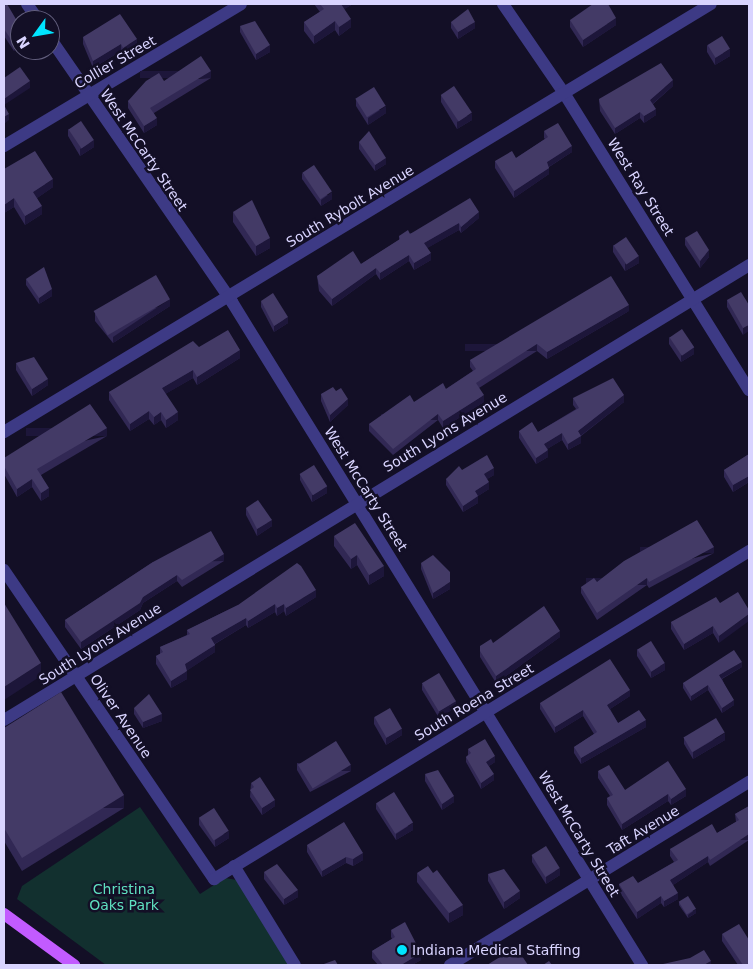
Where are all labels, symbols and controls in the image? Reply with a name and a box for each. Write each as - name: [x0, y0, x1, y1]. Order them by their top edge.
- north arrow: [10, 10, 60, 60]
- street label: Collier Street: [71, 32, 159, 92]
- text: N: [13, 33, 33, 52]
- street label: West McCarty Street: [97, 86, 191, 214]
- street label: West Ray Street: [604, 135, 678, 239]
- street label: South Rybolt Avenue: [283, 161, 417, 251]
- street label: South Lyons Avenue: [380, 388, 510, 476]
- street label: West McCarty Street: [321, 424, 411, 554]
- street label: South Lyons Avenue: [36, 599, 164, 689]
- street label: South Roena Street: [411, 660, 537, 744]
- street label: Oliver Avenue: [87, 671, 155, 761]
- street label: West McCarty Street: [535, 768, 623, 900]
- street label: Taft Avenue: [604, 802, 682, 858]
- park label: Christina Oaks Park: [89, 881, 159, 914]
- place label: Indiana Medical Staffing: [412, 942, 581, 958]
- marker: Indiana Medical Staffing: [396, 944, 408, 956]

